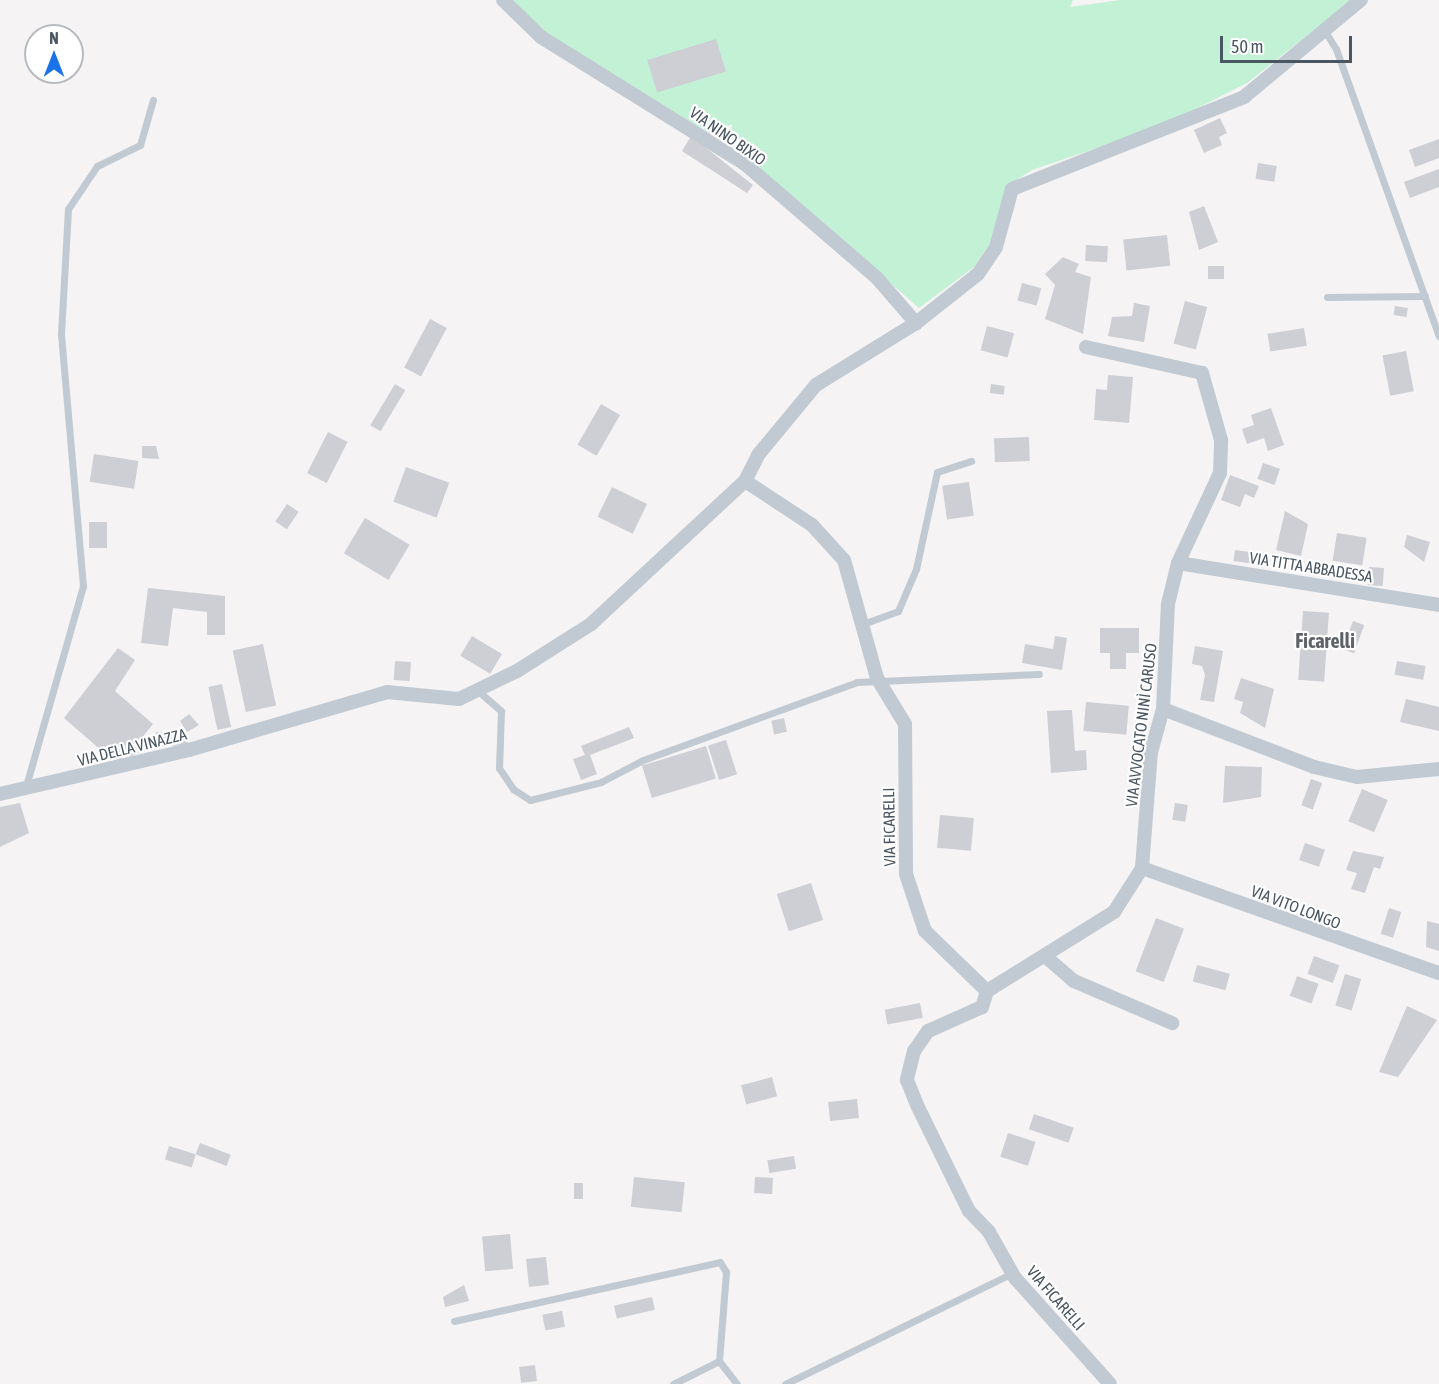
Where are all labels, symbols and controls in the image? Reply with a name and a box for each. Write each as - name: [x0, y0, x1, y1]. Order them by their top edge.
- north arrow: [24, 24, 84, 84]
- scale bar: [1223, 24, 1355, 62]
- text: N: [49, 29, 59, 47]
- text: 50 m: [1231, 36, 1263, 57]
- street label: VIA NINO BIXIO: [686, 103, 770, 169]
- street label: VIA TITTA ABBADESSA: [1248, 548, 1374, 586]
- district label: Ficarelli: [1295, 628, 1355, 652]
- street label: VIA AVVOCATO NINÌ CARUSO: [1121, 642, 1161, 808]
- street label: VIA DELLA VINAZZA: [76, 724, 188, 770]
- street label: VIA FICARELLI: [879, 787, 899, 867]
- street label: VIA VITO LONGO: [1248, 881, 1344, 933]
- street label: VIA FICARELLI: [1023, 1262, 1089, 1334]

